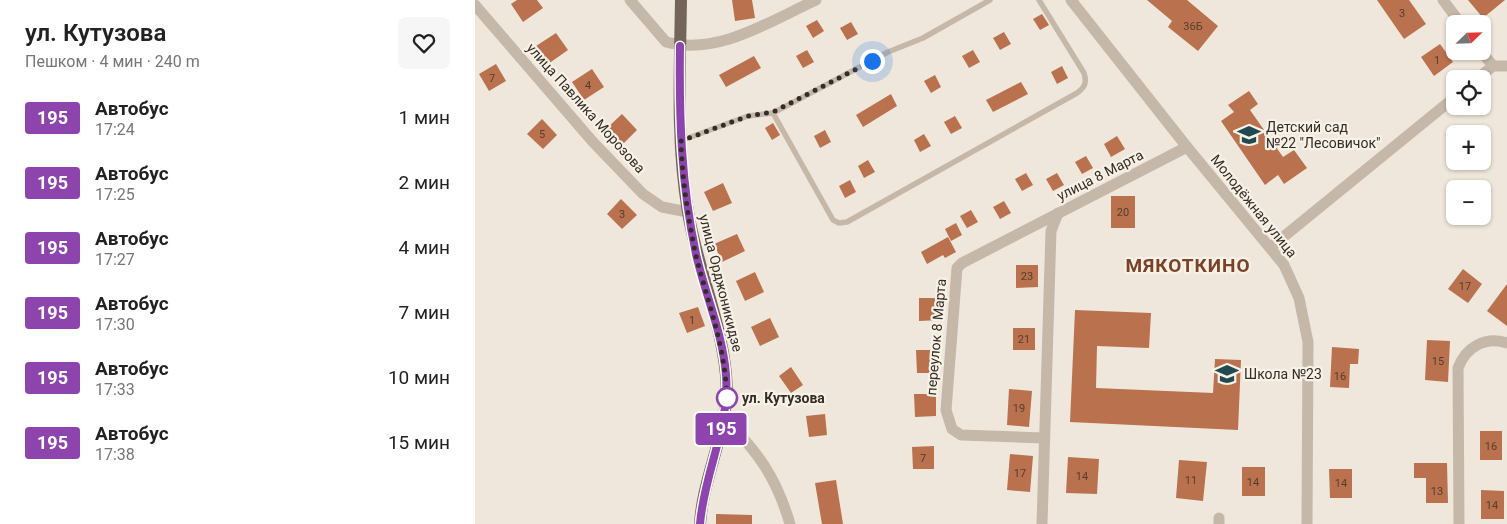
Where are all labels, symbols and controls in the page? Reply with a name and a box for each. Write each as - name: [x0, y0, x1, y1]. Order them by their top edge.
- house number: 3: [1399, 7, 1405, 20]
- north arrow: [1446, 15, 1491, 60]
- map controls: [1446, 15, 1491, 225]
- button: heart: [398, 17, 450, 69]
- text: ул. Кутузова: [25, 19, 166, 47]
- house number: 36Б: [1183, 20, 1203, 33]
- street label: улица Павлика Морозова: [523, 40, 649, 176]
- your location: [860, 49, 885, 74]
- text: Пешком · 4 мин · 240 m: [25, 52, 200, 71]
- house number: 1: [1434, 54, 1440, 67]
- button: locate: [1446, 70, 1491, 115]
- house number: 7: [489, 72, 495, 85]
- house number: 4: [585, 79, 591, 92]
- text: Автобус: [95, 97, 169, 120]
- text: 1 мин: [399, 106, 450, 129]
- text: 195: [37, 107, 68, 128]
- place label: Детский сад №22 "Лесовичок": [1266, 119, 1380, 151]
- text: 17:24: [95, 120, 135, 139]
- school or university icon: Детский сад №22 "Лесовичок": [1236, 122, 1262, 148]
- button: +: [1446, 125, 1491, 170]
- house number: 5: [539, 128, 545, 141]
- street label: улица 8 Марта: [1054, 146, 1146, 204]
- street label: Молодёжная улица: [1208, 151, 1300, 261]
- text: Автобус: [95, 162, 169, 185]
- text: 2 мин: [399, 171, 450, 194]
- text: 195: [37, 172, 68, 193]
- button: −: [1446, 180, 1491, 225]
- text: 17:25: [95, 185, 135, 204]
- house number: 20: [1117, 206, 1129, 219]
- house number: 3: [619, 208, 625, 221]
- street label: улица Орджоникидзе: [696, 213, 746, 353]
- text: Автобус: [95, 227, 169, 250]
- text: 4 мин: [399, 236, 450, 259]
- text: 195: [37, 237, 68, 258]
- text: 17:27: [95, 250, 135, 269]
- district label: МЯКОТКИНО: [1125, 254, 1251, 277]
- house number: 23: [1021, 270, 1033, 283]
- street label: переулок 8 Марта: [923, 278, 949, 396]
- house number: 17: [1459, 280, 1471, 293]
- text: Автобус: [95, 292, 169, 315]
- text: 7 мин: [399, 301, 450, 324]
- text: 195: [37, 302, 68, 323]
- house number: 1: [689, 314, 695, 327]
- text: 17:30: [95, 315, 135, 334]
- house number: 21: [1018, 333, 1030, 346]
- house number: 15: [1432, 355, 1444, 368]
- text: Автобус: [95, 357, 169, 380]
- school or university icon: Школа №23: [1214, 361, 1240, 387]
- text: 10 мин: [388, 366, 450, 389]
- place label: Школа №23: [1244, 366, 1322, 382]
- text: 195: [37, 367, 68, 388]
- house number: 16: [1334, 370, 1346, 383]
- text: 17:33: [95, 380, 135, 399]
- marker: ул. Кутузова: [716, 387, 738, 409]
- place label: ул. Кутузова: [742, 390, 825, 406]
- house number: 19: [1013, 402, 1025, 415]
- line badge: 195: [692, 413, 750, 445]
- text: 195: [706, 418, 736, 439]
- text: Автобус: [95, 422, 169, 445]
- text: 15 мин: [388, 431, 450, 454]
- text: 195: [37, 432, 68, 453]
- house number: 16: [1485, 440, 1497, 453]
- text: 17:38: [95, 445, 135, 464]
- house number: 7: [920, 452, 926, 465]
- house number: 17: [1014, 467, 1026, 480]
- house number: 14: [1076, 470, 1088, 483]
- house number: 11: [1185, 474, 1197, 487]
- house number: 14: [1247, 476, 1259, 489]
- house number: 14: [1335, 477, 1347, 490]
- house number: 13: [1431, 485, 1443, 498]
- house number: 14: [1486, 499, 1498, 512]

